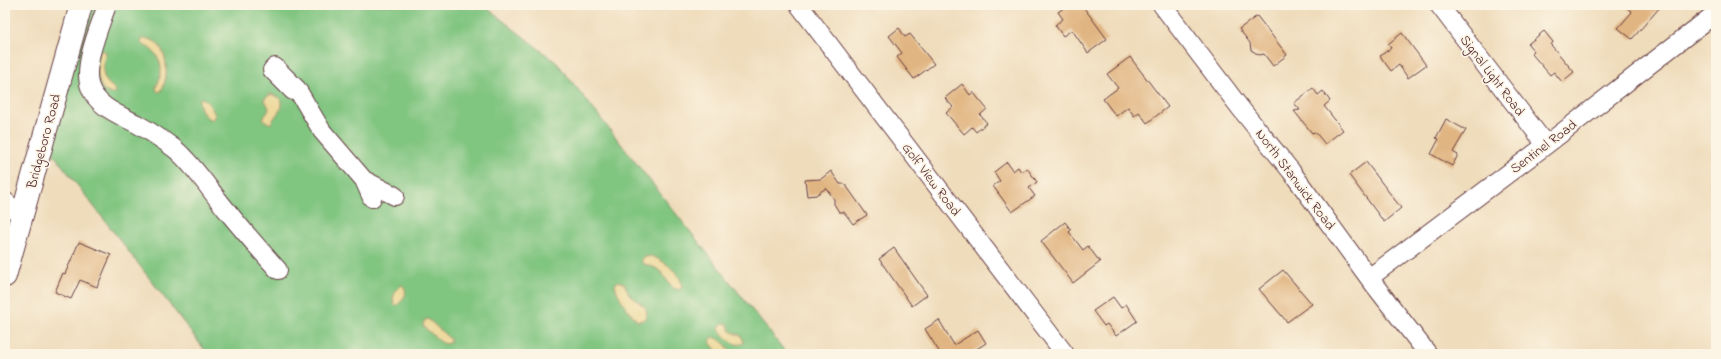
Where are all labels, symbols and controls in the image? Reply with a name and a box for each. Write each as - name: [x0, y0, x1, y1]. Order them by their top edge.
- street label: Signal Light Road: [1453, 31, 1529, 122]
- street label: Bridgeboro Road: [21, 92, 68, 192]
- street label: Sentinel Road: [1506, 115, 1582, 179]
- street label: North Stanwick Road: [1250, 125, 1340, 235]
- street label: Golf View Road: [896, 139, 966, 221]

